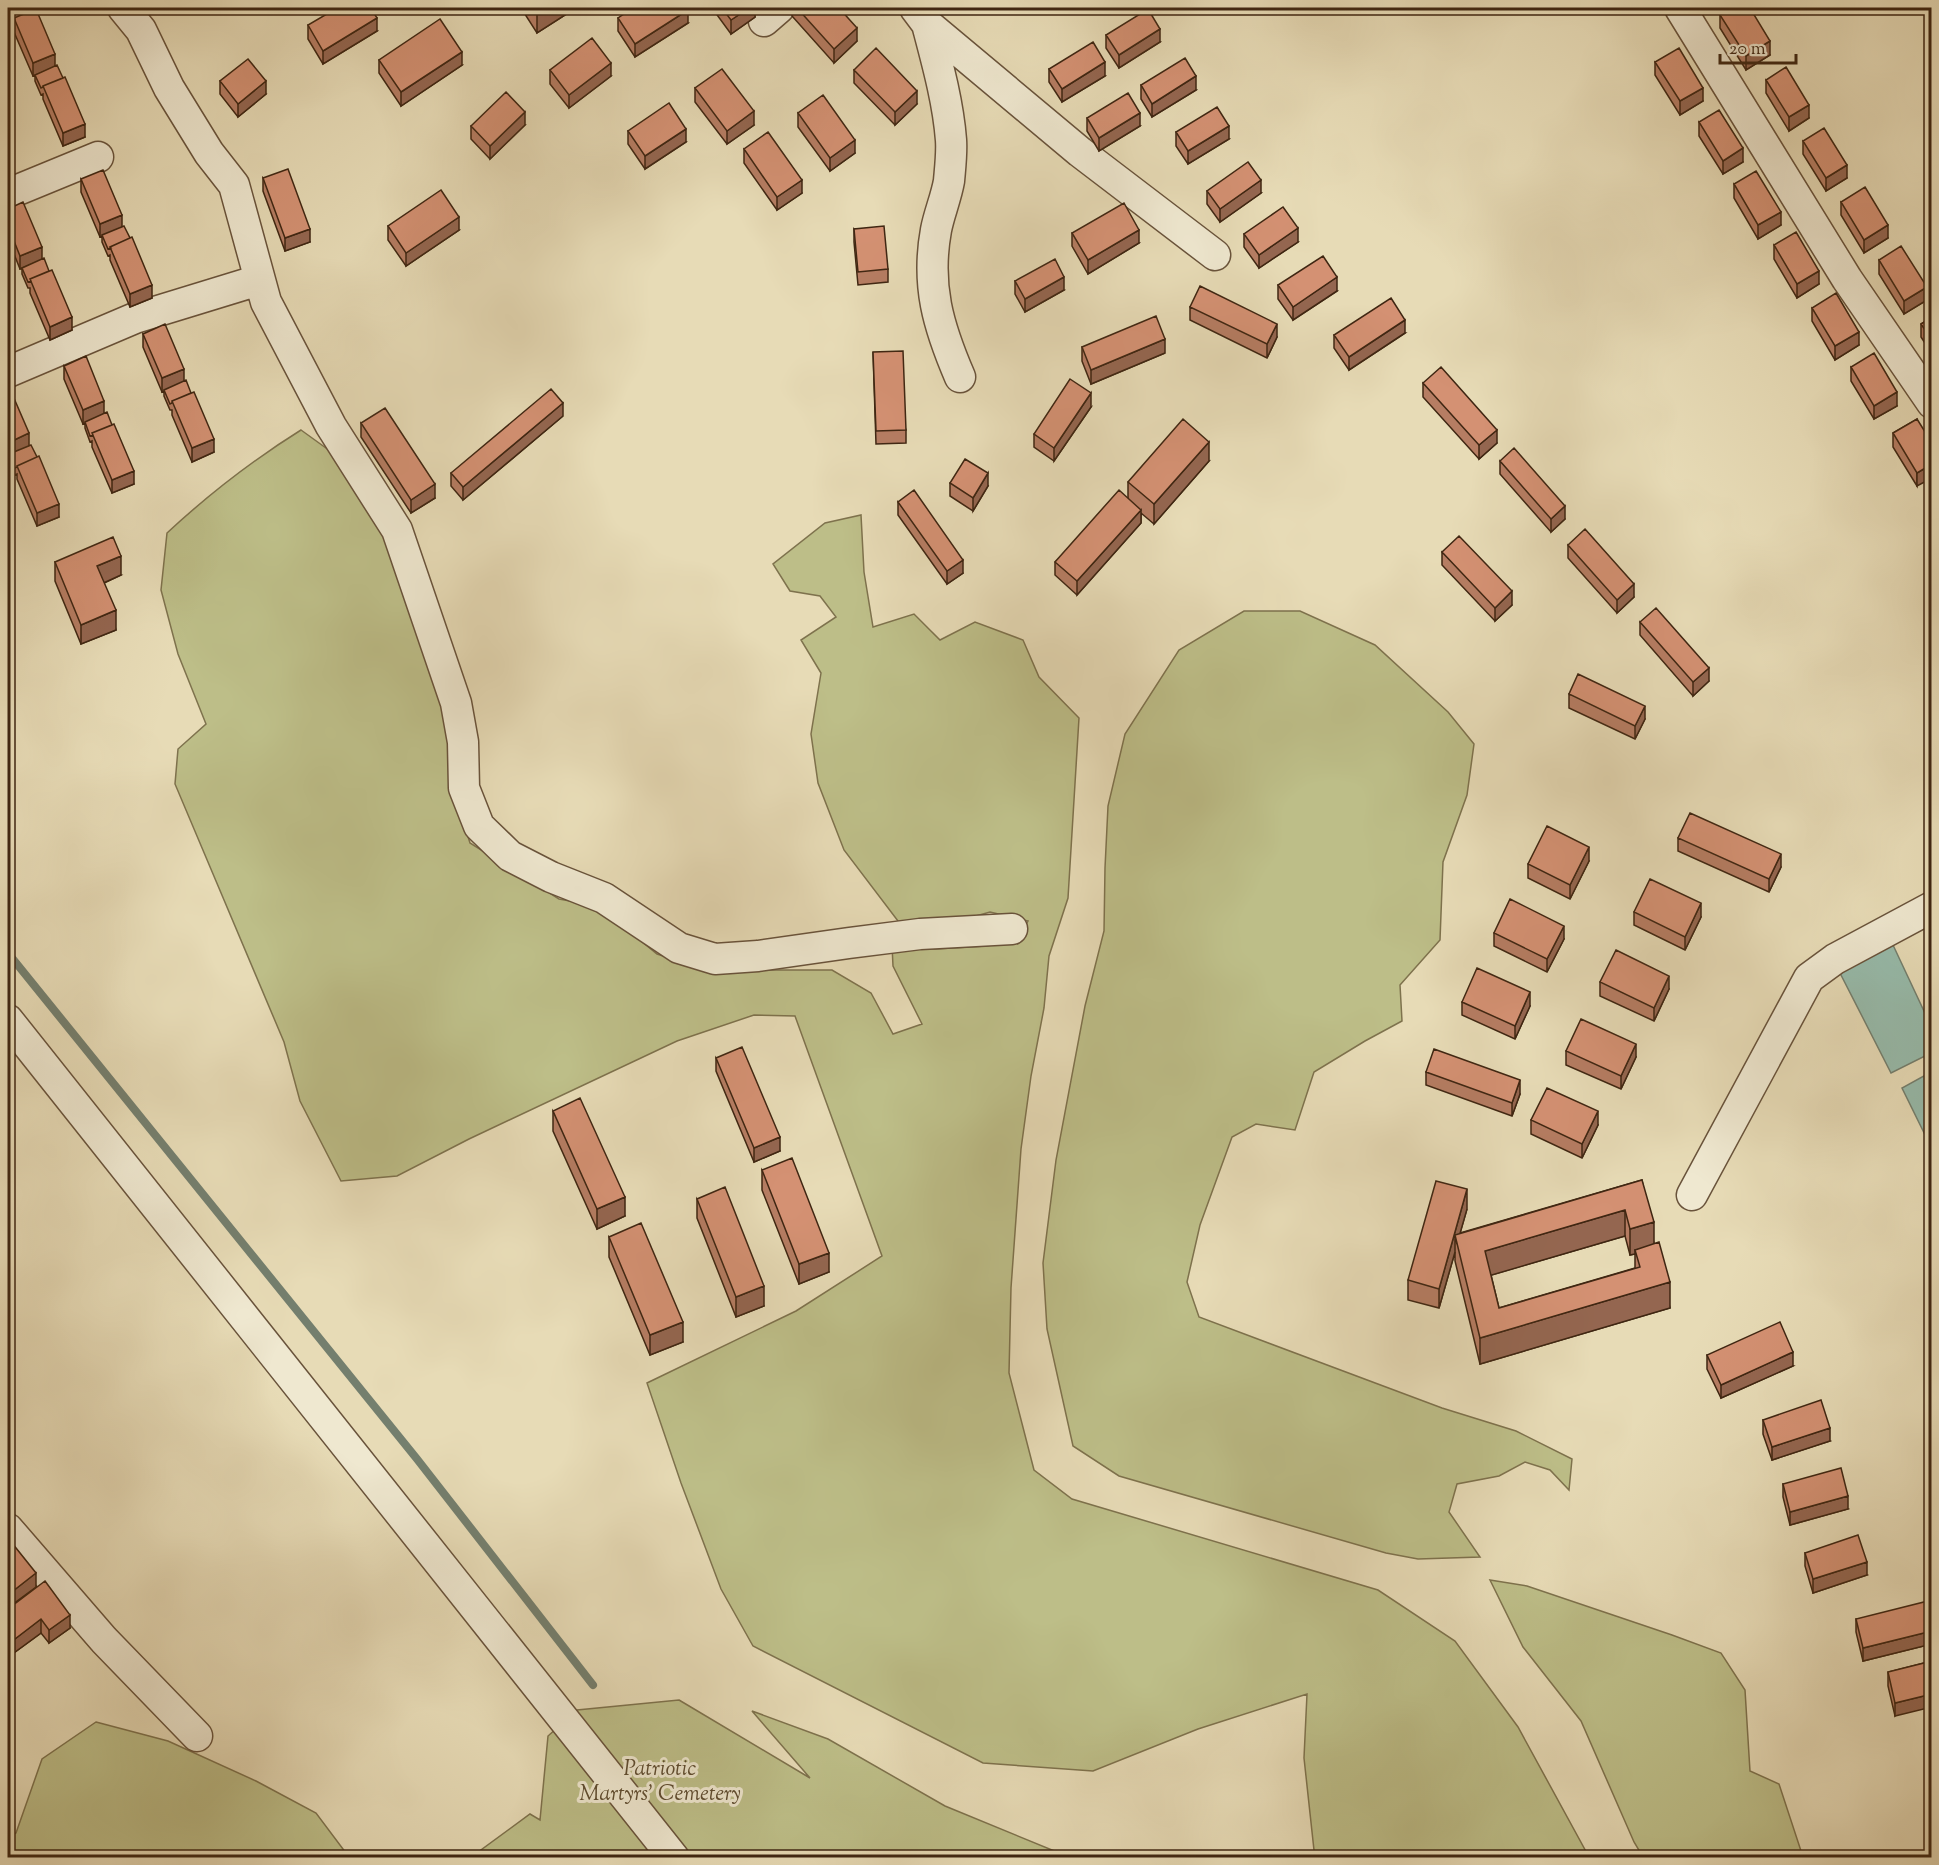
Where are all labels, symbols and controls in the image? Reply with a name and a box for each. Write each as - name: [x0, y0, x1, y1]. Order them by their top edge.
- scale bar: [1720, 27, 1796, 65]
- text: 20 m: [1729, 37, 1766, 63]
- park label: Patriotic Martyrs' Cemetery: [579, 1754, 741, 1811]

